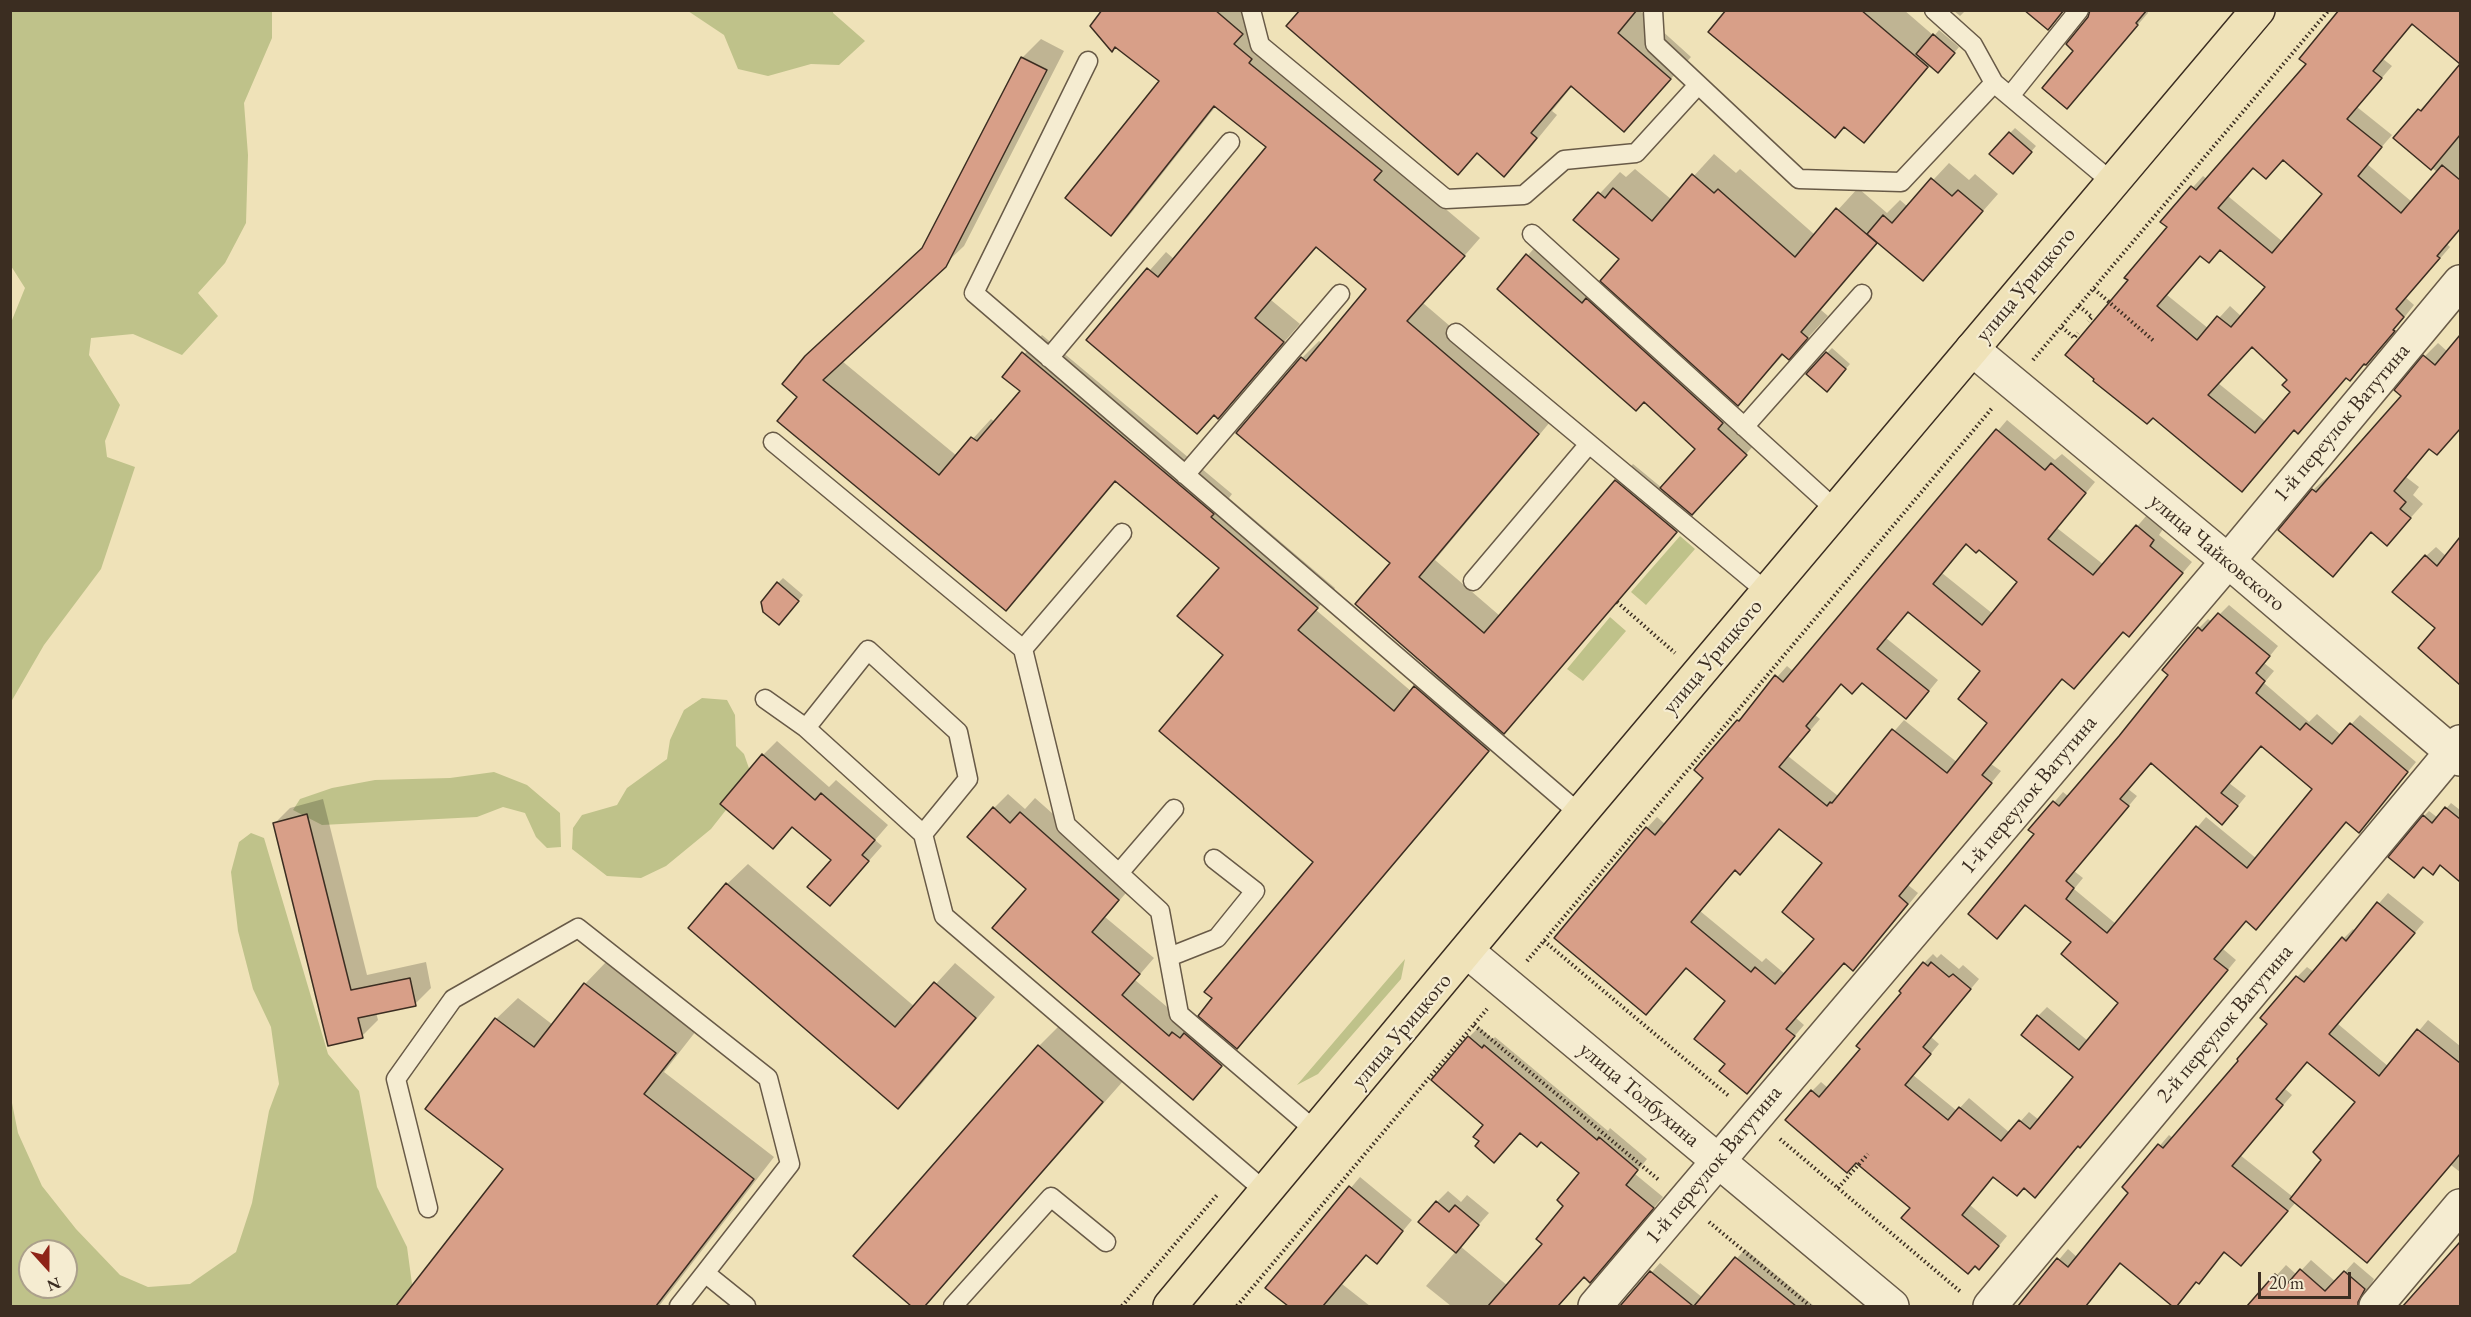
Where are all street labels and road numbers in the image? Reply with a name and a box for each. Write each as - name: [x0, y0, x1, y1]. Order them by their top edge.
- street label: улица Урицкого: [1970, 222, 2082, 348]
- street label: 1-й переулок Ватутина: [2268, 338, 2416, 508]
- street label: улица Чайковского: [2144, 488, 2290, 618]
- street label: улица Урицкого: [1657, 594, 1769, 720]
- street label: 1-й переулок Ватутина: [1955, 710, 2103, 880]
- street label: 2-й переулок Ватутина: [2151, 939, 2299, 1109]
- street label: улица Урицкого: [1346, 968, 1458, 1094]
- street label: улица Толбухина: [1573, 1037, 1705, 1153]
- street label: 1-й переулок Ватутина: [1640, 1080, 1788, 1250]

